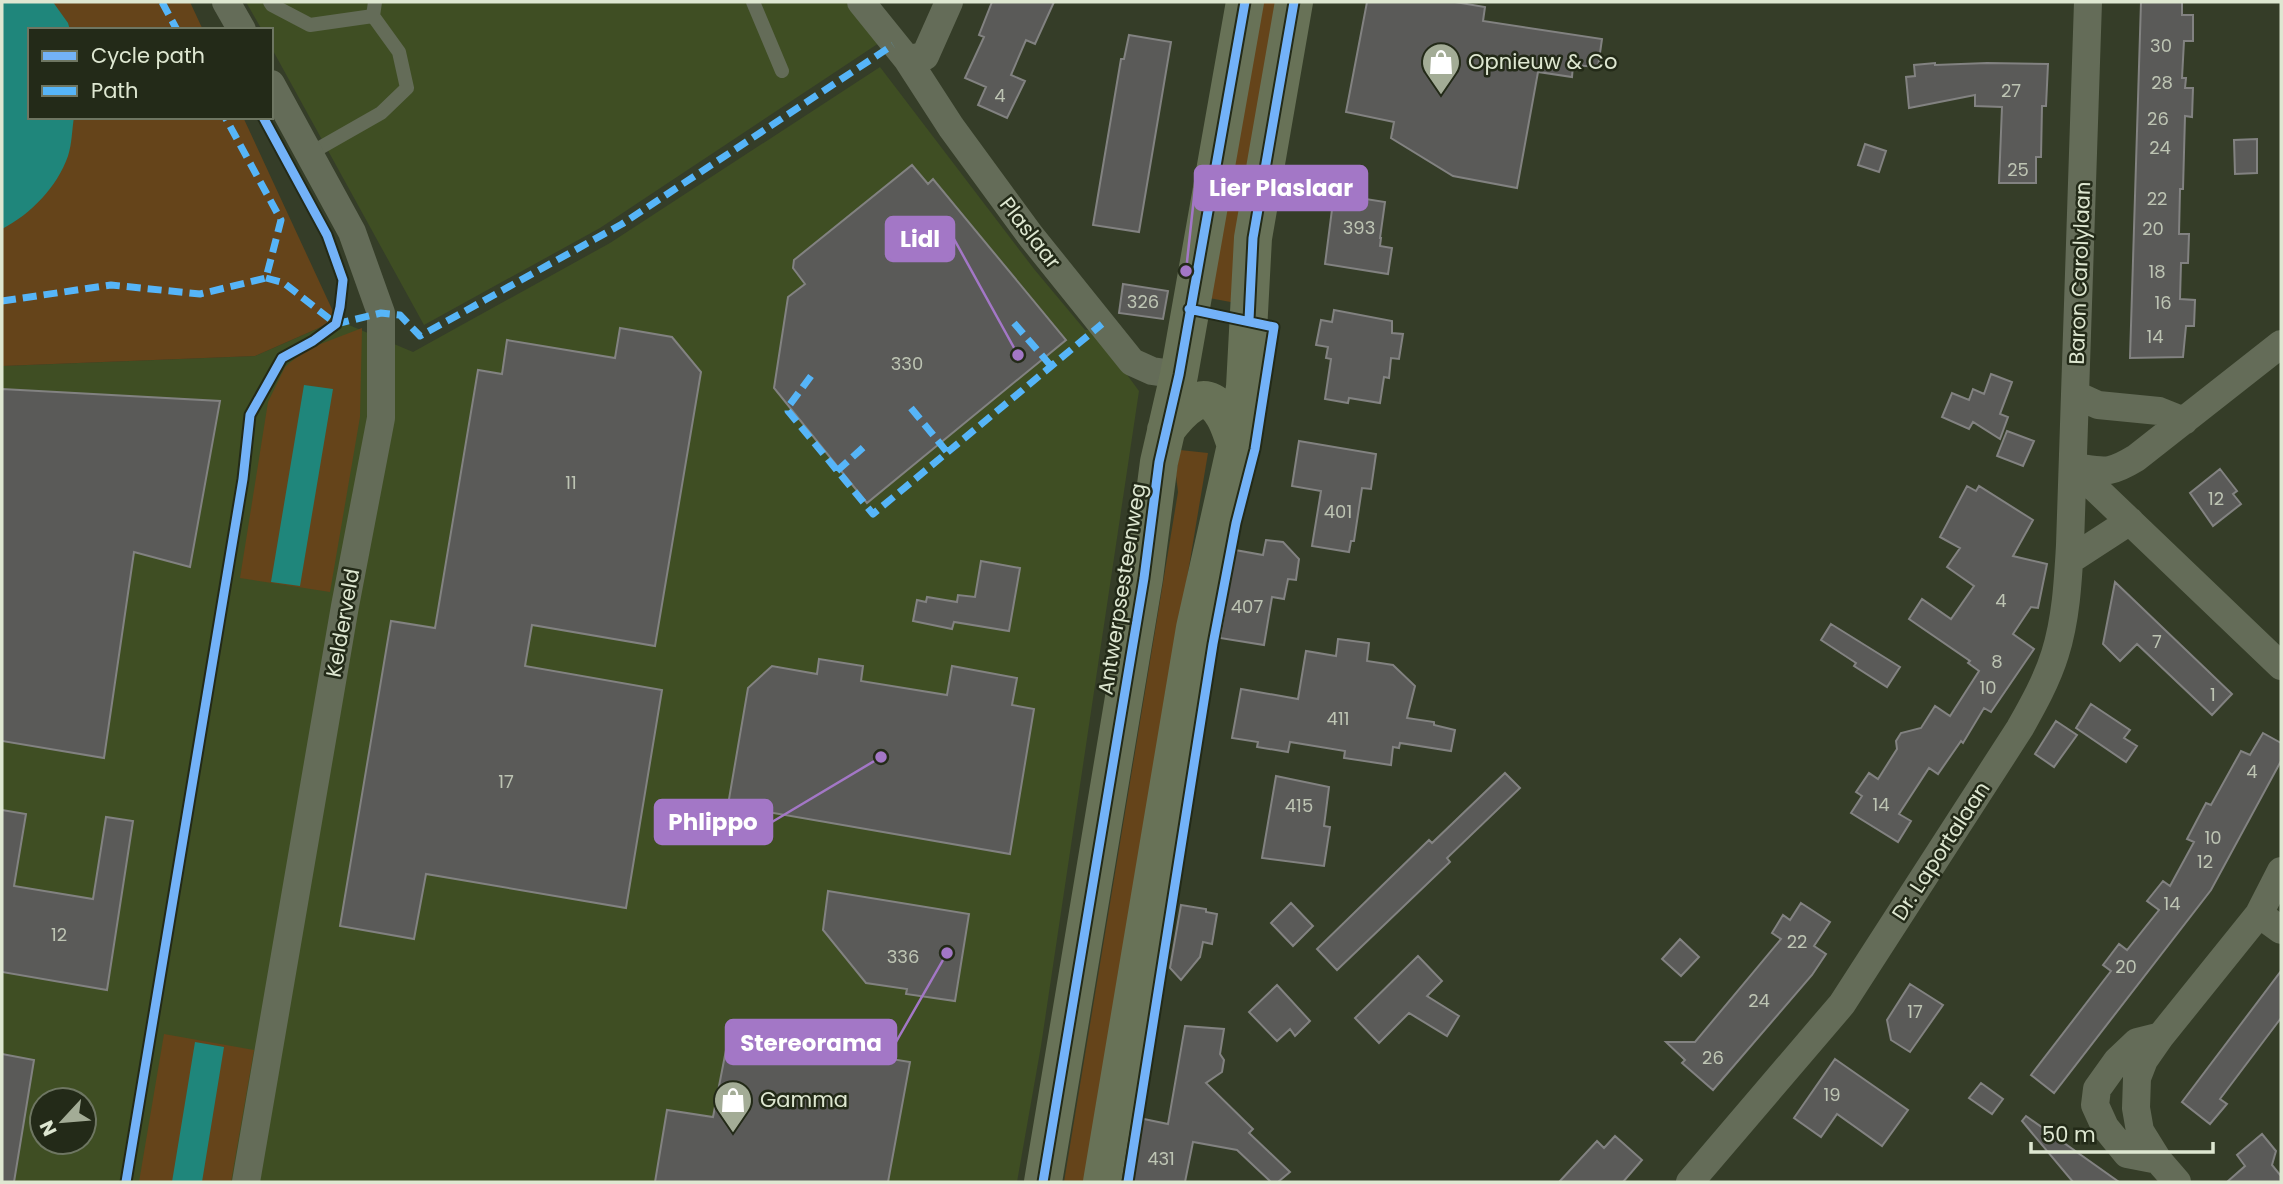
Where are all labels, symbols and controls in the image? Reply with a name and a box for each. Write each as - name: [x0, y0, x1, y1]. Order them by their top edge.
- legend: [28, 28, 273, 119]
- house number: 30: [2150, 33, 2172, 58]
- text: Cycle path: [91, 41, 205, 70]
- shop icon: Opnieuw & Co: [1420, 41, 1462, 96]
- place label: Opnieuw & Co: [1468, 47, 1617, 76]
- house number: 28: [2151, 70, 2173, 95]
- text: Path: [91, 76, 138, 105]
- house number: 27: [2001, 78, 2021, 103]
- house number: 4: [994, 83, 1006, 108]
- house number: 26: [2147, 106, 2169, 131]
- house number: 24: [2149, 135, 2171, 160]
- house number: 25: [2007, 157, 2029, 182]
- callout: Lier Plaslaar: [1195, 166, 1367, 210]
- text: Lier Plaslaar: [1209, 172, 1353, 204]
- street label: Baron Carolylaan: [2062, 181, 2097, 365]
- house number: 22: [2147, 186, 2167, 211]
- street label: Plaslaar: [993, 191, 1068, 275]
- house number: 393: [1343, 215, 1375, 240]
- house number: 20: [2142, 216, 2164, 241]
- callout: Lidl: [886, 217, 954, 261]
- text: Lidl: [900, 223, 940, 255]
- house number: 18: [2148, 259, 2166, 284]
- house number: 326: [1127, 289, 1159, 314]
- house number: 16: [2154, 290, 2172, 315]
- house number: 14: [2146, 324, 2164, 349]
- house number: 330: [891, 351, 923, 376]
- house number: 11: [565, 470, 577, 495]
- street label: Antwerpsesteenweg: [1090, 481, 1153, 697]
- house number: 12: [2208, 486, 2224, 511]
- house number: 401: [1324, 499, 1352, 524]
- street label: Kelderveld: [319, 566, 366, 680]
- house number: 4: [1995, 588, 2007, 613]
- house number: 407: [1231, 594, 1263, 619]
- house number: 7: [2152, 629, 2162, 654]
- house number: 8: [1991, 649, 2003, 674]
- house number: 10: [1979, 675, 1997, 700]
- house number: 1: [2210, 682, 2216, 707]
- house number: 411: [1327, 706, 1349, 731]
- house number: 4: [2246, 759, 2258, 784]
- house number: 17: [498, 769, 514, 794]
- street label: Dr. Laportalaan: [1885, 776, 1996, 926]
- house number: 14: [1872, 792, 1890, 817]
- house number: 415: [1285, 793, 1313, 818]
- callout: Phlippo: [655, 800, 772, 844]
- text: Phlippo: [668, 806, 758, 838]
- house number: 10: [2204, 825, 2222, 850]
- house number: 12: [2197, 849, 2213, 874]
- house number: 14: [2163, 891, 2181, 916]
- house number: 12: [51, 922, 67, 947]
- house number: 22: [1787, 929, 1807, 954]
- house number: 336: [887, 944, 919, 969]
- house number: 20: [2115, 954, 2137, 979]
- house number: 24: [1748, 988, 1770, 1013]
- house number: 17: [1907, 999, 1923, 1024]
- callout: Stereorama: [726, 1020, 896, 1064]
- text: Stereorama: [740, 1027, 882, 1059]
- house number: 26: [1702, 1045, 1724, 1070]
- shop icon: Gamma: [712, 1079, 754, 1134]
- house number: 19: [1823, 1082, 1841, 1107]
- place label: Gamma: [760, 1085, 848, 1114]
- north arrow: [28, 1086, 98, 1156]
- scale bar: [2031, 1110, 2213, 1154]
- text: N: [33, 1116, 63, 1141]
- text: 50 m: [2042, 1120, 2096, 1149]
- house number: 431: [1147, 1146, 1175, 1171]

